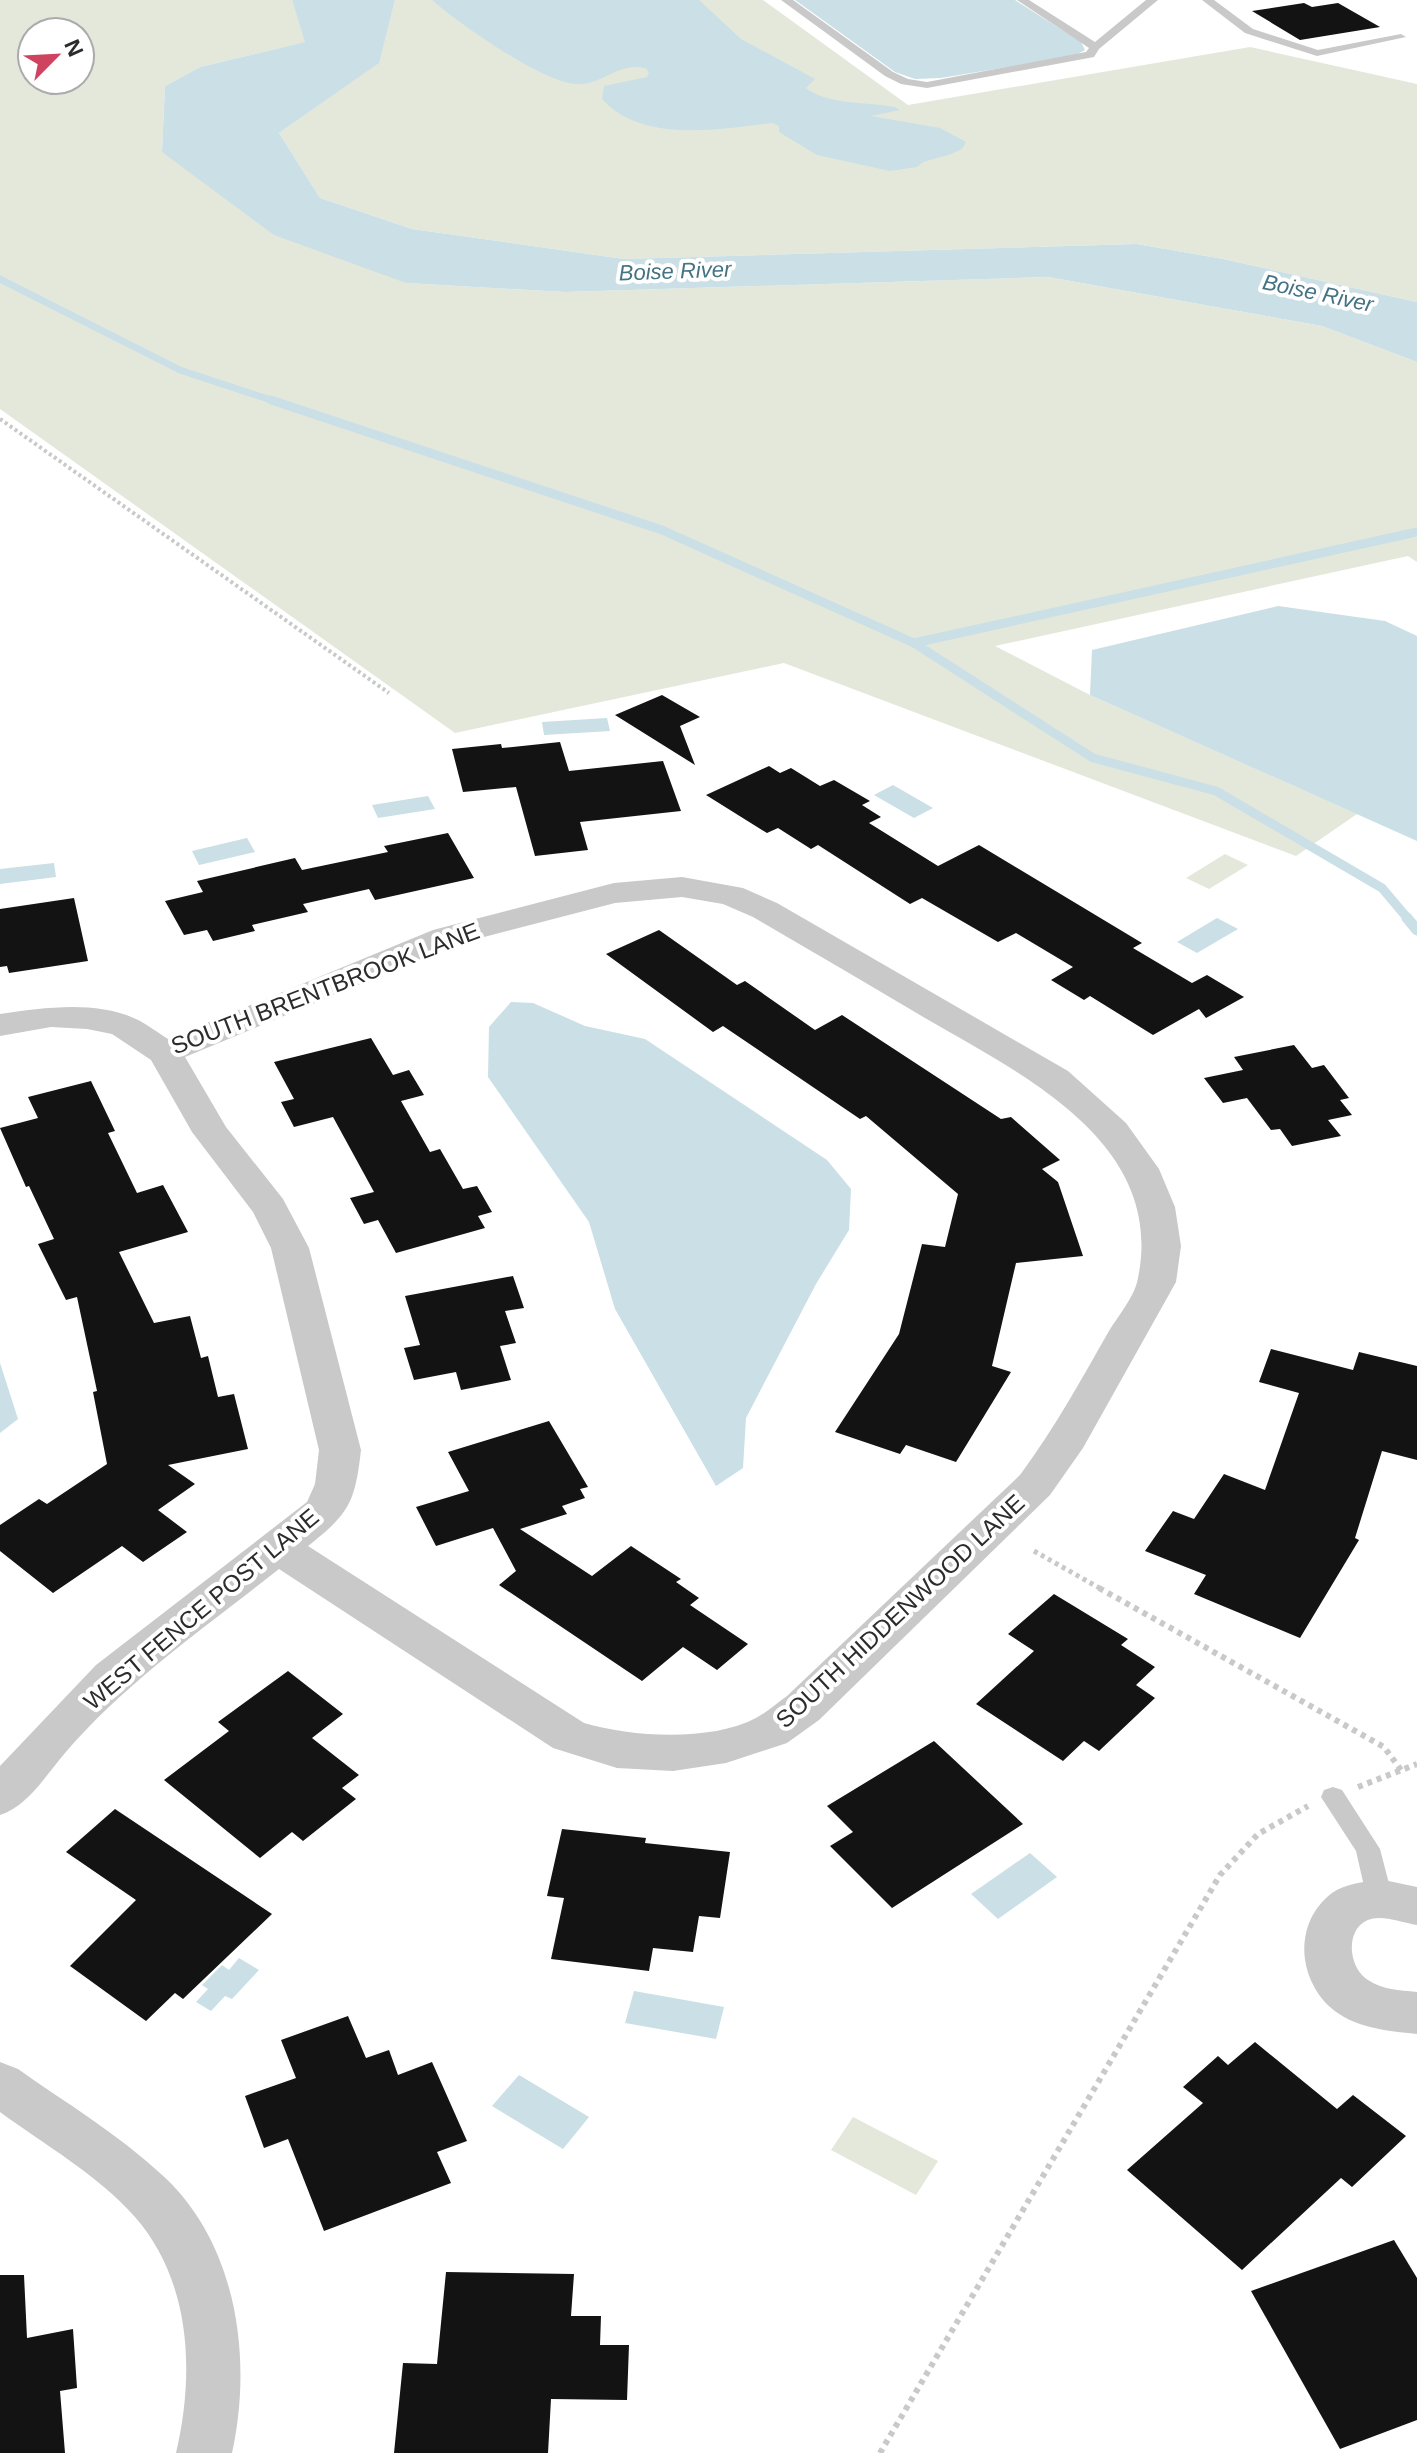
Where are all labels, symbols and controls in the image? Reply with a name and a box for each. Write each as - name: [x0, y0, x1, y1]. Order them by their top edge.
- north arrow: [16, 16, 96, 96]
- text: N: [59, 36, 88, 60]
- water label: Boise River: [618, 256, 733, 285]
- water label: Boise River: [1260, 269, 1377, 317]
- street label: SOUTH BRENTBROOK LANE: [167, 917, 483, 1059]
- street label: SOUTH HIDDENWOOD LANE: [770, 1489, 1030, 1733]
- street label: WEST FENCE POST LANE: [78, 1503, 324, 1715]

